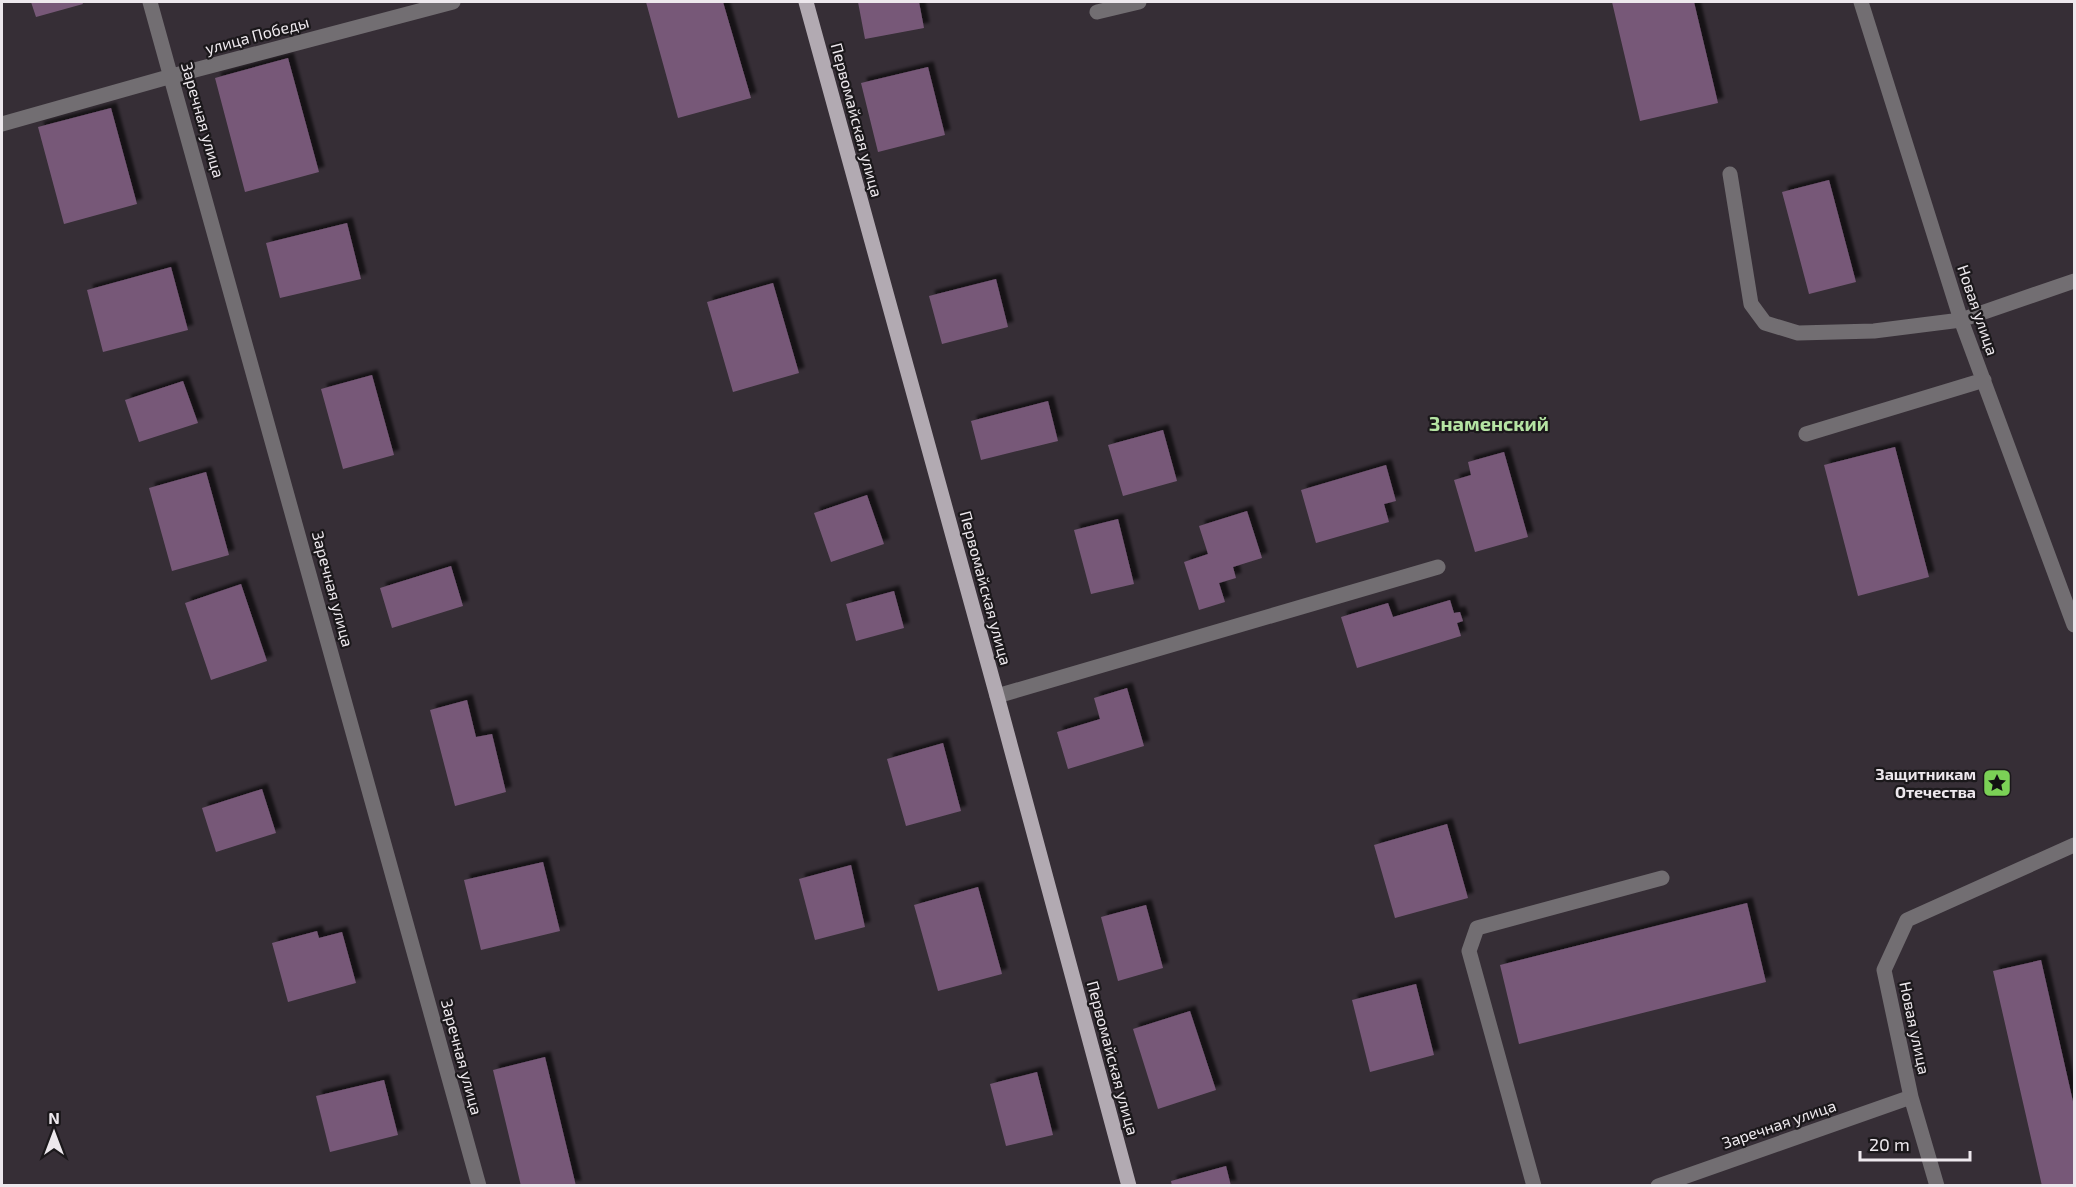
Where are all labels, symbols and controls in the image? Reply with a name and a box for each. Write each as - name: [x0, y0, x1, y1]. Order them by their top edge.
- street label: улица Победы: [203, 12, 311, 58]
- street label: Первомайская улица: [827, 41, 887, 199]
- street label: Заречная улица: [177, 60, 229, 180]
- street label: Новая улица: [1953, 262, 2003, 358]
- district label: Знаменский: [1429, 411, 1549, 435]
- street label: Первомайская улица: [956, 509, 1016, 667]
- street label: Заречная улица: [308, 529, 358, 649]
- place label: Защитникам Отечества: [1876, 764, 1976, 801]
- place icon: Защитникам Отечества: [1981, 767, 2013, 799]
- street label: Первомайская улица: [1083, 979, 1143, 1137]
- street label: Новая улица: [1895, 980, 1935, 1076]
- street label: Заречная улица: [437, 997, 487, 1117]
- street label: Заречная улица: [1719, 1095, 1839, 1153]
- north arrow: [24, 1103, 84, 1163]
- text: N: [48, 1108, 60, 1127]
- scale bar: [1860, 1124, 1970, 1162]
- text: 20 m: [1869, 1133, 1910, 1155]

